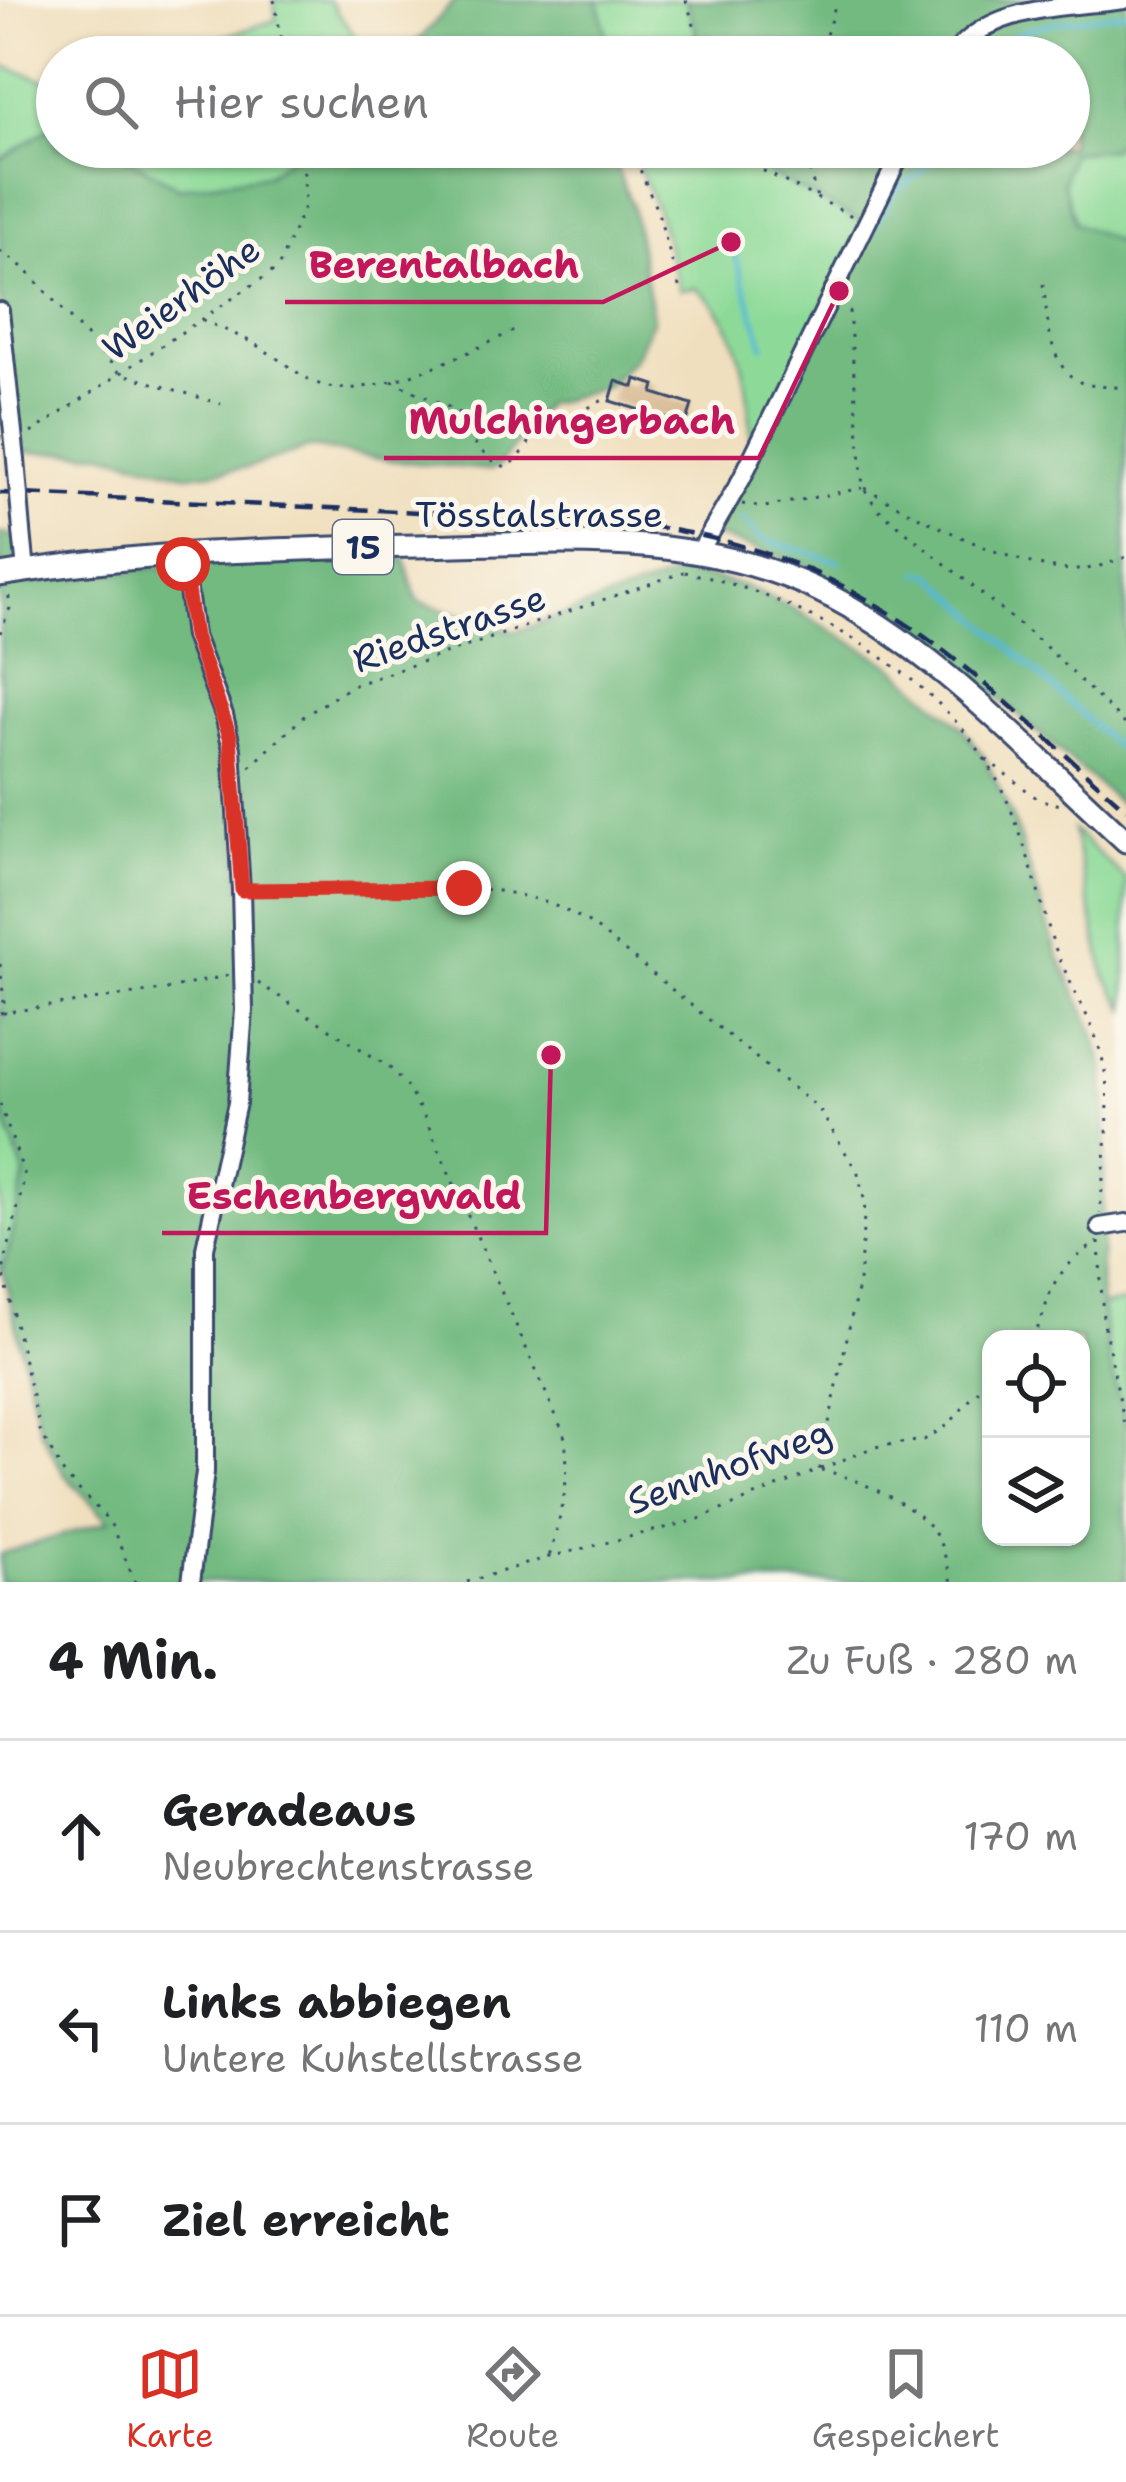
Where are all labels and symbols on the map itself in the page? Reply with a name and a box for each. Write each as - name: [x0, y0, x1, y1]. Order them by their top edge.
- street label: Weierhöhe: [93, 225, 270, 372]
- callout: Berentalbach: [285, 227, 603, 302]
- text: Berentalbach: [309, 238, 579, 290]
- callout: Mulchingerbach: [384, 383, 759, 458]
- text: Mulchingerbach: [408, 394, 736, 446]
- street label: Tösstalstrasse: [415, 490, 663, 539]
- road number: 15: [333, 520, 393, 574]
- route start: [156, 537, 210, 591]
- street label: Riedstrasse: [346, 573, 552, 684]
- route end: [437, 861, 491, 915]
- callout: Eschenbergwald: [162, 1158, 546, 1233]
- text: Eschenbergwald: [186, 1169, 522, 1221]
- street label: Sennhofweg: [621, 1407, 838, 1526]

